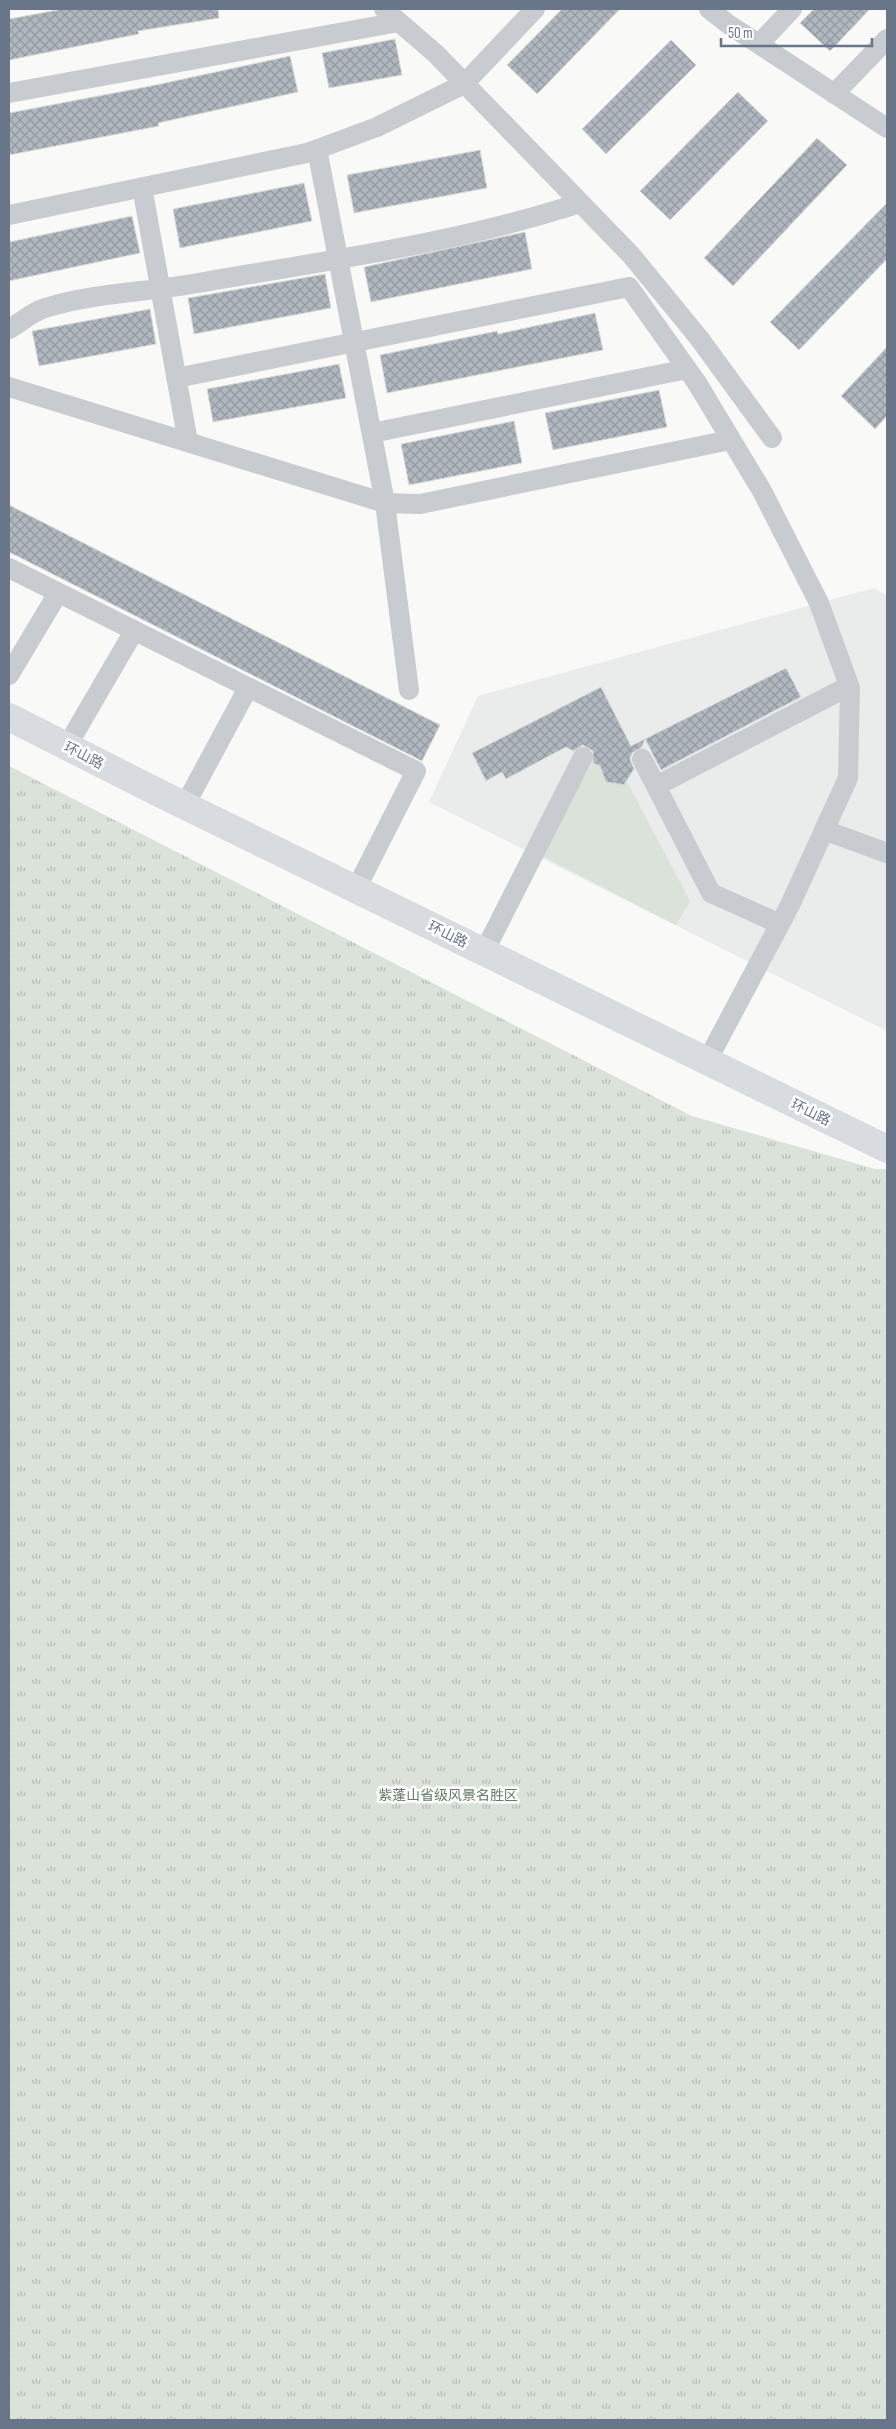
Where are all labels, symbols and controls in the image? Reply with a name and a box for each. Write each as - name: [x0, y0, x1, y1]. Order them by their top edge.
- scale bar: [721, 15, 872, 47]
- text: 50 m: [728, 24, 753, 43]
- street label: 环山路: [61, 738, 106, 773]
- street label: 环山路: [425, 918, 470, 951]
- street label: 环山路: [788, 1096, 833, 1129]
- park label: 紫蓬山省级风景名胜区: [378, 1787, 518, 1804]

